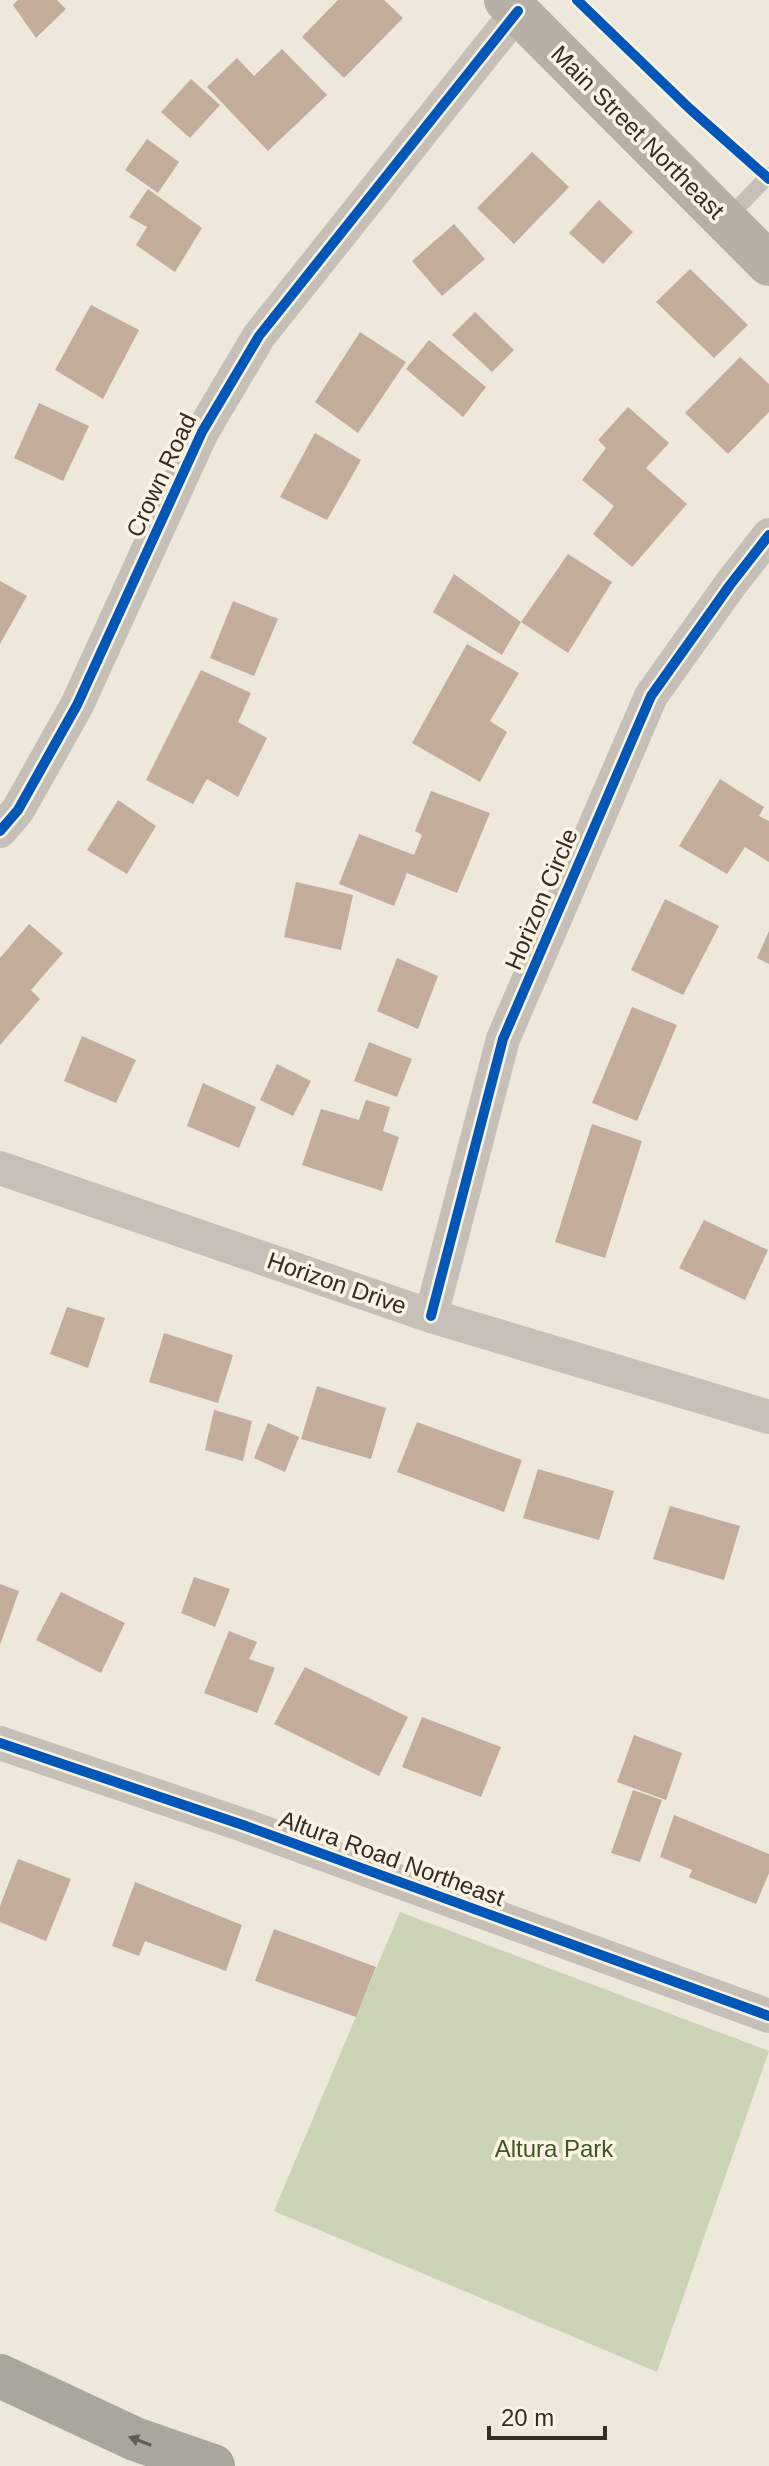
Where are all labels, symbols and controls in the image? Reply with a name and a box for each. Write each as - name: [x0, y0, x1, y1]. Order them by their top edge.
- street label: Main Street Northeast: [546, 40, 730, 224]
- street label: Crown Road: [121, 409, 201, 541]
- street label: Horizon Circle: [499, 824, 583, 974]
- street label: Horizon Drive: [264, 1247, 410, 1319]
- street label: Altura Road Northeast: [276, 1805, 508, 1911]
- park label: Altura Park: [495, 2135, 614, 2162]
- scale bar: [489, 2390, 605, 2440]
- text: 20 m: [501, 2404, 554, 2431]
- one-way arrow: [128, 2434, 152, 2447]

